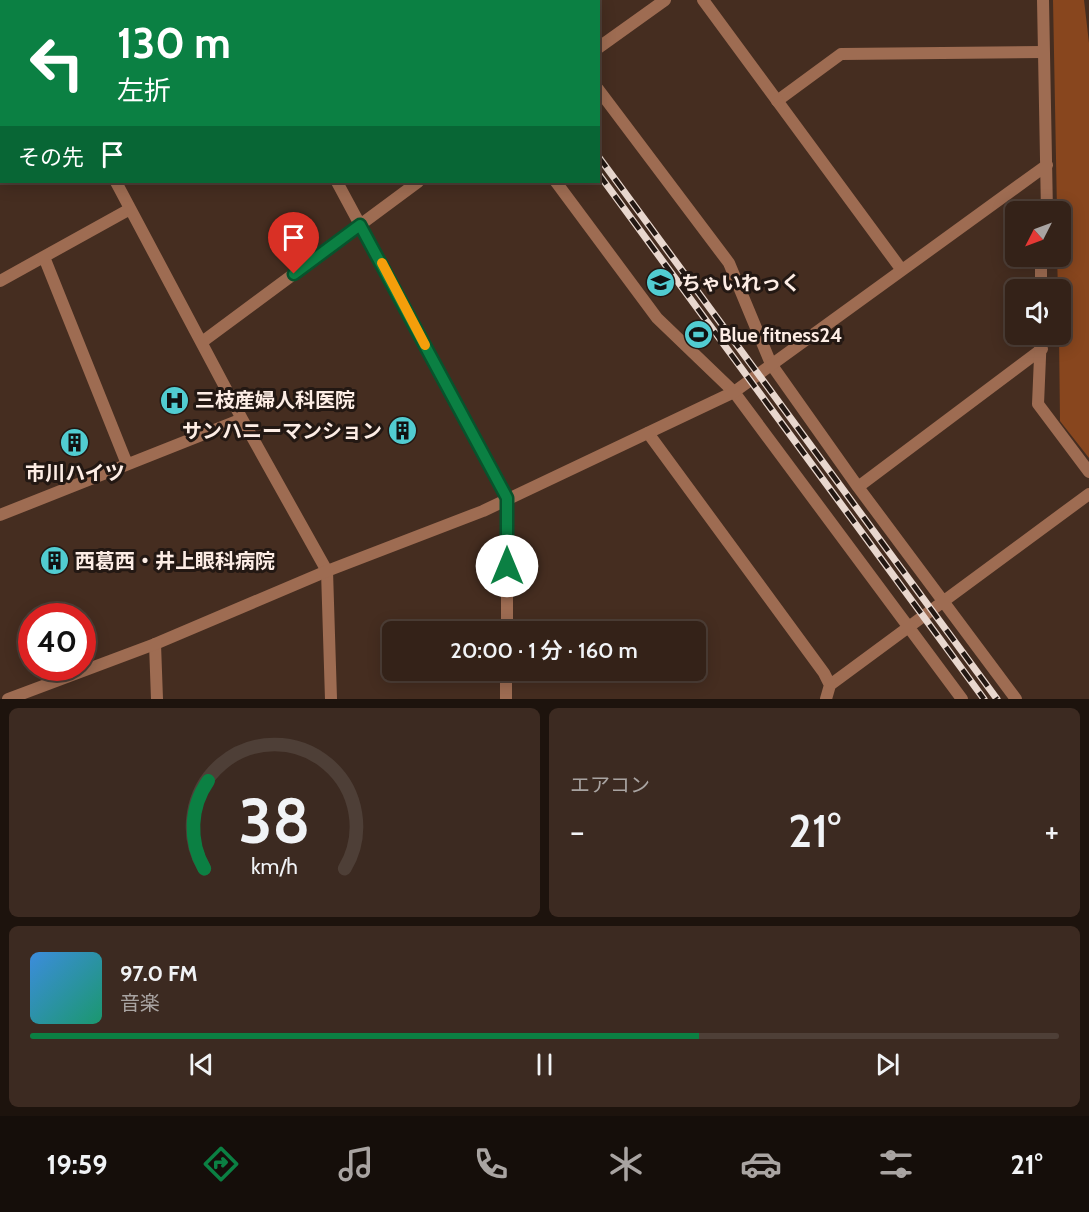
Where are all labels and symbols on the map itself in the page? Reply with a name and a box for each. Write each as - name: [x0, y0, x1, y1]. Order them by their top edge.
- north arrow: [1005, 201, 1071, 267]
- pin: [268, 212, 319, 274]
- school or university icon: ちゃいれっく: [644, 267, 676, 299]
- place label: ちゃいれっく: [681, 271, 801, 295]
- sports icon: Blue fitness24: [682, 319, 714, 351]
- place label: Blue fitness24: [719, 323, 842, 347]
- hospital icon: 三枝産婦人科医院: [158, 384, 190, 416]
- place label: 三枝産婦人科医院: [195, 388, 355, 412]
- building icon: サンハニーマンション: [387, 415, 419, 447]
- place label: サンハニーマンション: [182, 419, 382, 443]
- building icon: 市川ハイツ: [59, 427, 91, 459]
- place label: 市川ハイツ: [25, 461, 125, 485]
- position arrow: [475, 534, 539, 598]
- building icon: 西葛西・井上眼科病院: [38, 545, 70, 577]
- place label: 西葛西・井上眼科病院: [75, 549, 275, 573]
- speed limit sign: 40: [18, 603, 96, 681]

